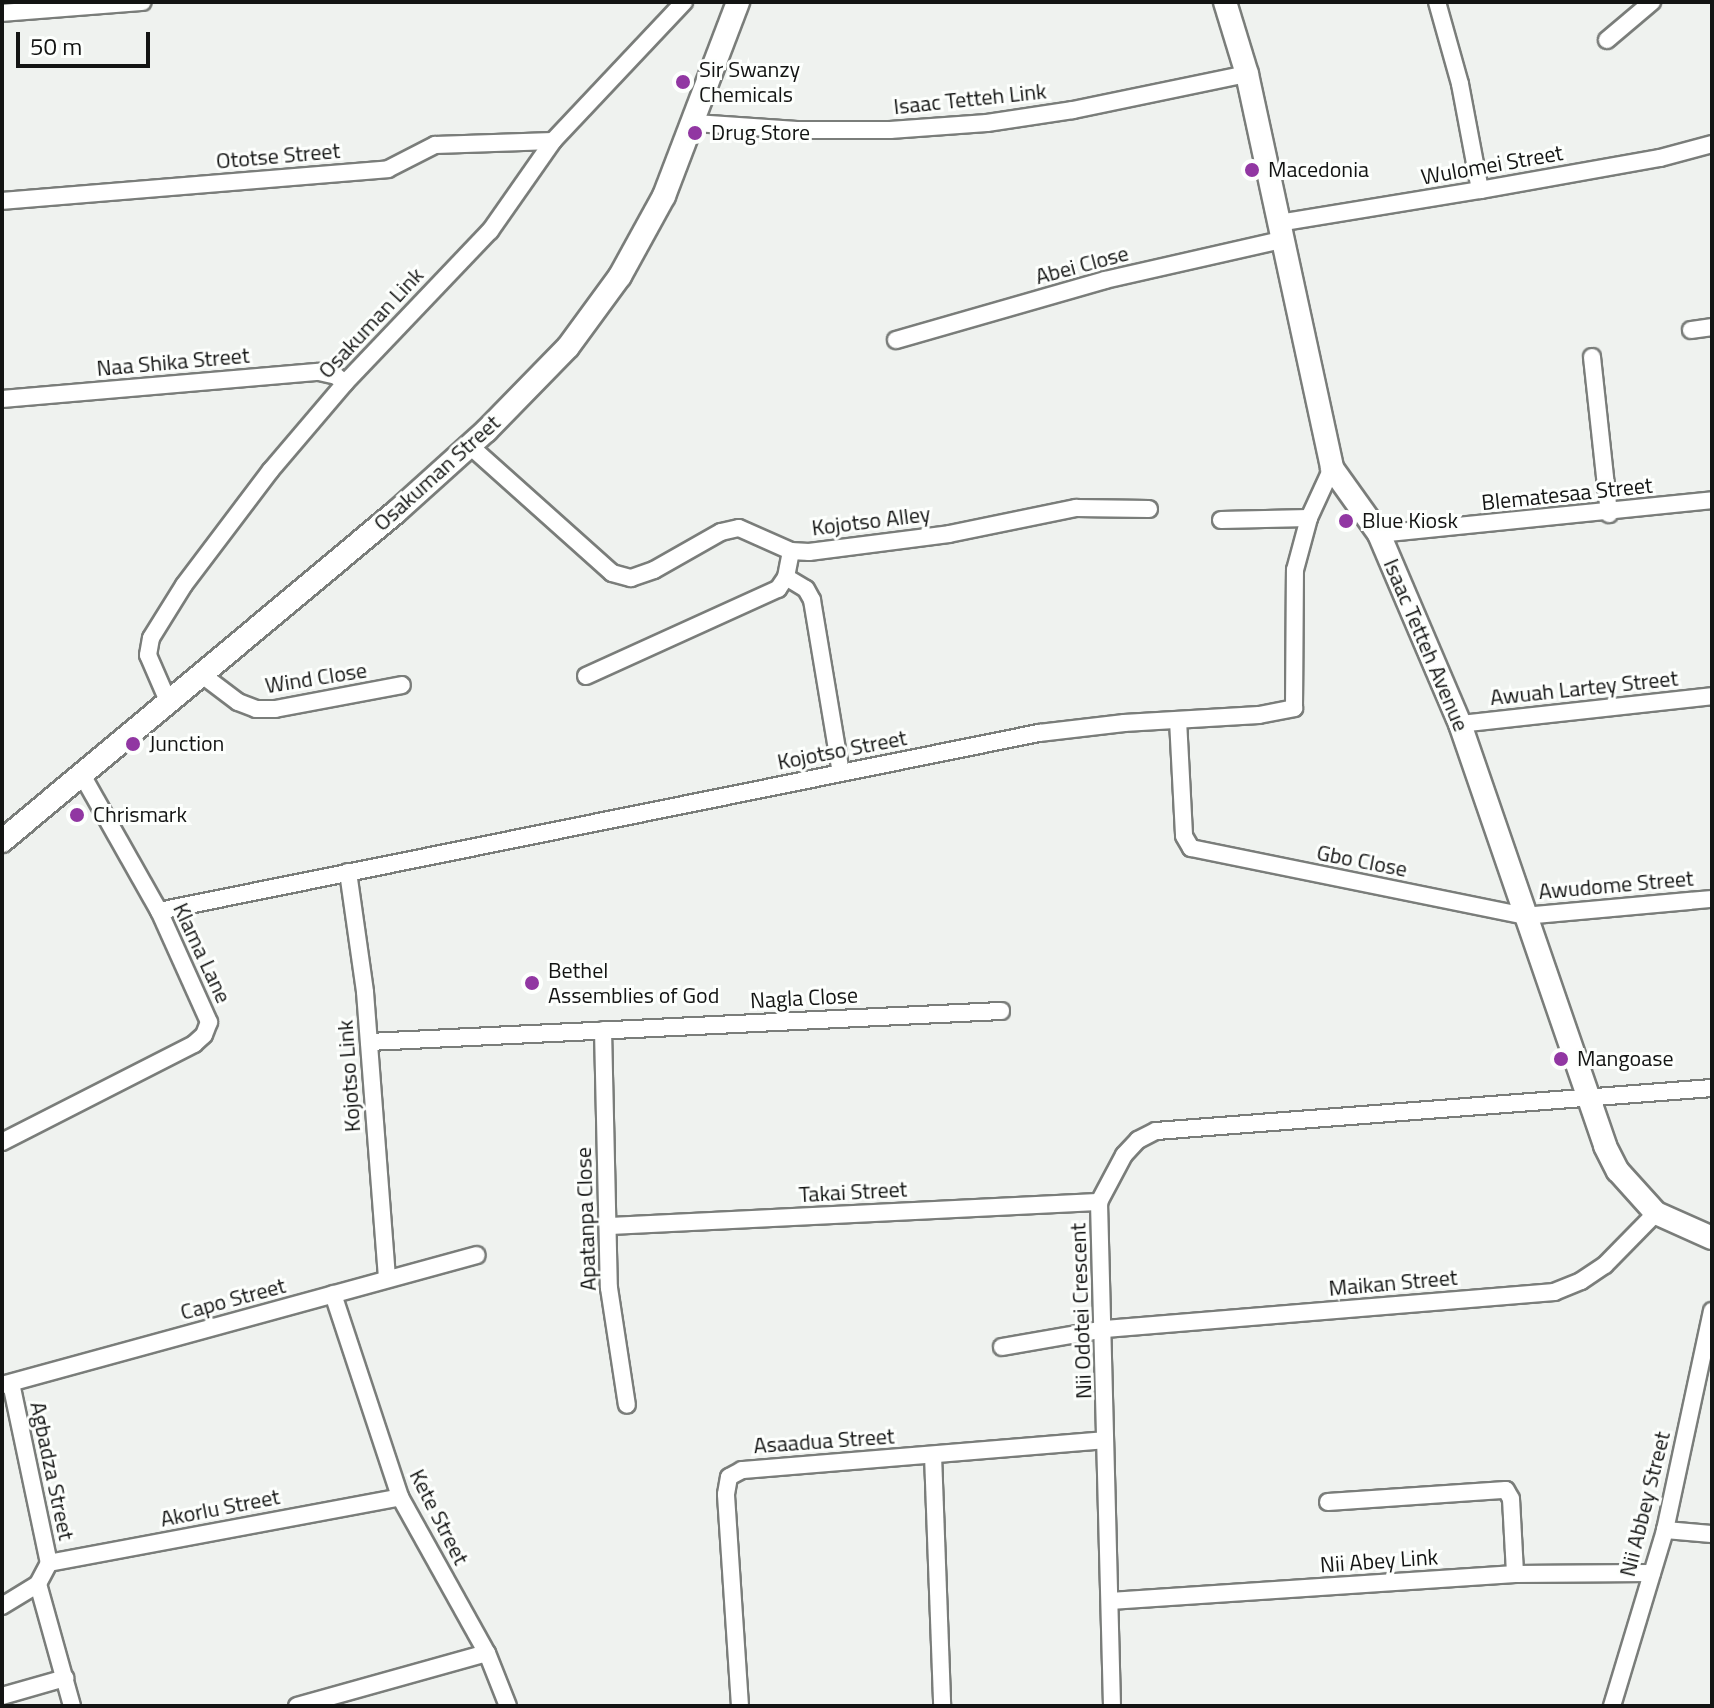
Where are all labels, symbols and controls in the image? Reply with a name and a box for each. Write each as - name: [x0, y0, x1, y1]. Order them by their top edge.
- scale bar: [20, 16, 154, 66]
- text: 50 m: [30, 28, 82, 64]
- place label: Sir Swanzy Chemicals: [699, 56, 800, 108]
- marker: Sir Swanzy Chemicals: [674, 73, 692, 91]
- street label: Isaac Tetteh Link: [892, 78, 1048, 120]
- place label: Drug Store: [711, 120, 810, 146]
- marker: Drug Store: [686, 124, 704, 142]
- street label: Ototse Street: [215, 137, 341, 175]
- street label: Wulomei Street: [1419, 140, 1565, 190]
- place label: Macedonia: [1268, 157, 1369, 183]
- marker: Macedonia: [1243, 161, 1261, 179]
- street label: Abei Close: [1032, 240, 1132, 290]
- street label: Osakuman Link: [313, 262, 429, 384]
- street label: Naa Shika Street: [95, 342, 251, 382]
- street label: Osakuman Street: [368, 409, 506, 537]
- street label: Blematesaa Street: [1480, 472, 1654, 516]
- street label: Kojotso Alley: [810, 501, 932, 541]
- place label: Blue Kiosk: [1362, 508, 1458, 534]
- marker: Blue Kiosk: [1337, 512, 1355, 530]
- street label: Isaac Tetteh Avenue: [1378, 555, 1474, 735]
- street label: Wind Close: [263, 657, 369, 699]
- street label: Awuah Lartey Street: [1489, 665, 1679, 711]
- street label: Kojotso Street: [775, 725, 909, 775]
- place label: Junction: [149, 731, 224, 757]
- marker: Junction: [124, 735, 142, 753]
- place label: Chrismark: [93, 802, 187, 828]
- marker: Chrismark: [68, 806, 86, 824]
- street label: Gbo Close: [1315, 839, 1409, 883]
- street label: Awudome Street: [1537, 865, 1695, 905]
- street label: Klama Lane: [167, 899, 237, 1007]
- place label: Bethel Assemblies of God: [548, 957, 719, 1008]
- marker: Bethel Assemblies of God: [523, 974, 541, 992]
- street label: Nagla Close: [749, 982, 859, 1014]
- street label: Kojotso Link: [332, 1019, 366, 1133]
- place label: Mangoase: [1577, 1046, 1674, 1072]
- marker: Mangoase: [1552, 1050, 1570, 1068]
- street label: Apatanpa Close: [570, 1147, 602, 1291]
- street label: Takai Street: [798, 1176, 908, 1208]
- street label: Nii Odotei Crescent: [1065, 1223, 1097, 1399]
- street label: Maikan Street: [1328, 1264, 1458, 1302]
- street label: Capo Street: [178, 1272, 288, 1326]
- street label: Agbadza Street: [24, 1399, 80, 1543]
- street label: Asaadua Street: [753, 1423, 895, 1459]
- street label: Nii Abbey Street: [1614, 1429, 1676, 1579]
- street label: Kete Street: [404, 1465, 474, 1569]
- street label: Akorlu Street: [158, 1484, 282, 1532]
- street label: Nii Abey Link: [1319, 1544, 1439, 1578]

